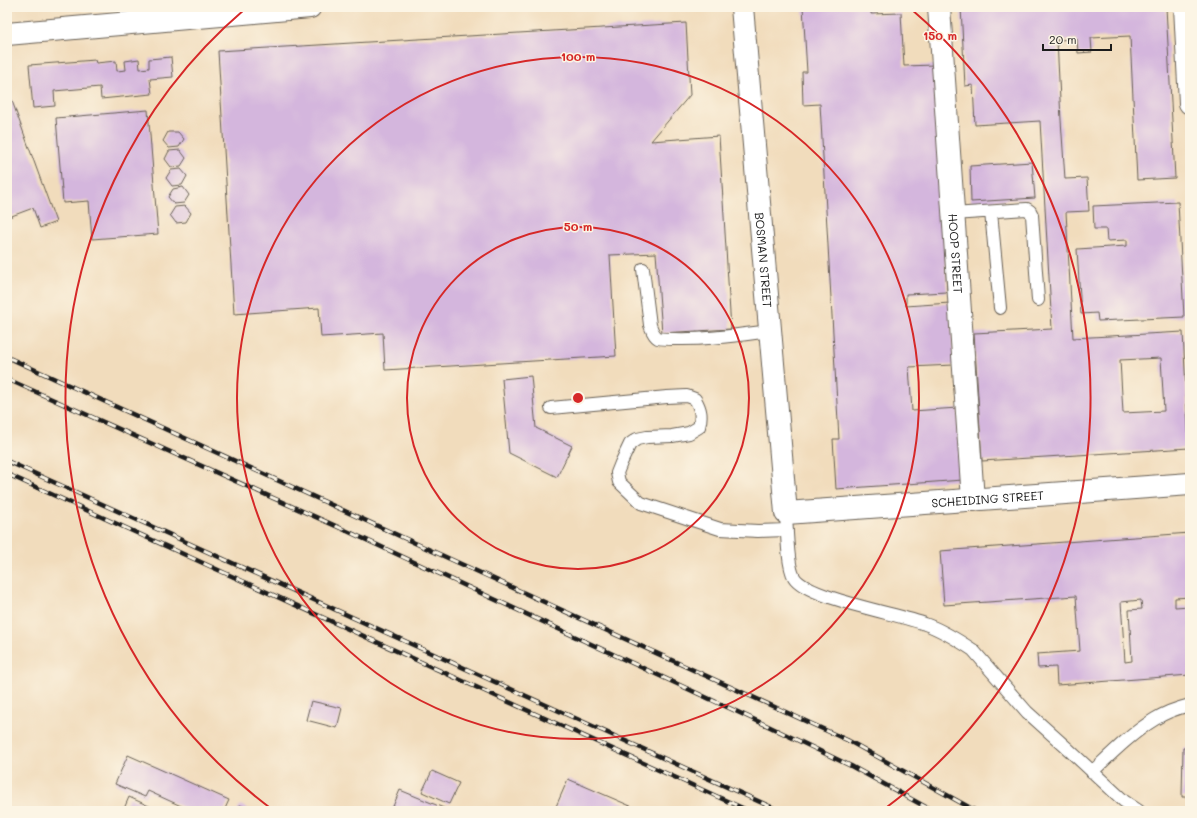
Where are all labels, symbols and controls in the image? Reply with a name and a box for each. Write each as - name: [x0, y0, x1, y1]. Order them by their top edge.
- scale bar: [1043, 26, 1111, 52]
- text: 150 m: [923, 27, 957, 43]
- text: 20 m: [1049, 31, 1077, 47]
- text: 100 m: [561, 48, 595, 64]
- street label: BOSMAN STREET: [752, 212, 776, 309]
- street label: HOOP STREET: [945, 213, 967, 294]
- text: 50 m: [564, 218, 592, 234]
- centre of rings: [571, 391, 585, 405]
- street label: SCHEIDING STREET: [931, 486, 1045, 511]

